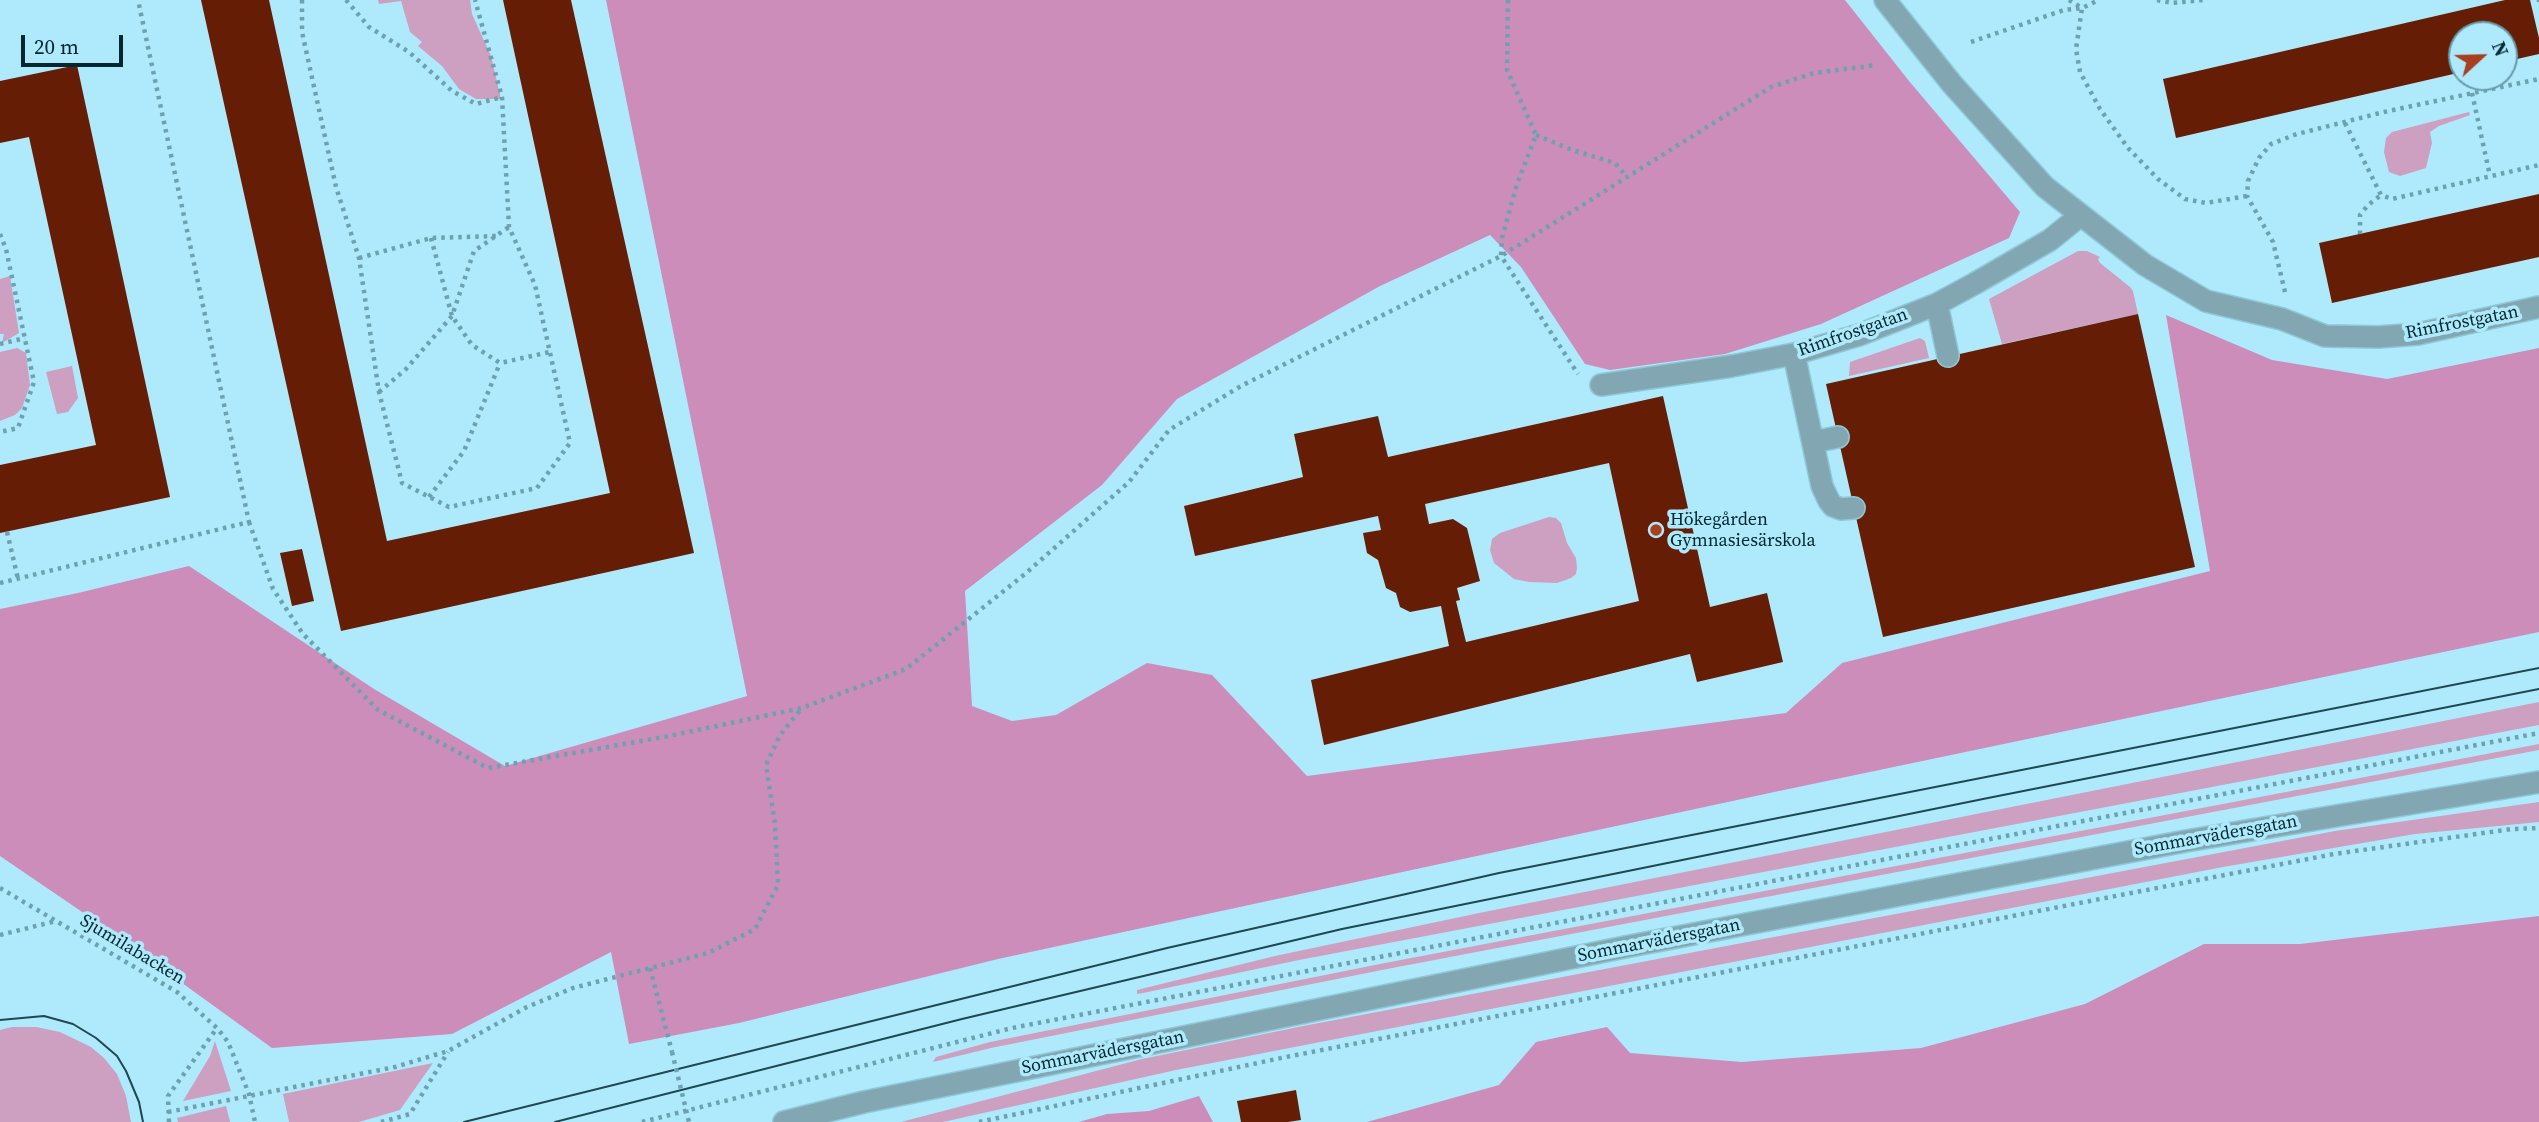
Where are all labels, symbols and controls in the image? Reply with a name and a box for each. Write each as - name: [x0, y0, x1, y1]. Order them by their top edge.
- scale bar: [24, 21, 126, 65]
- north arrow: [2448, 21, 2518, 91]
- text: 20 m: [34, 32, 79, 61]
- text: N: [2486, 38, 2515, 60]
- street label: Rimfrostgatan: [2404, 301, 2520, 345]
- street label: Rimfrostgatan: [1795, 304, 1911, 362]
- place label: Hökegården Gymnasiesärskola: [1670, 509, 1816, 552]
- marker: Hökegården Gymnasiesärskola: [1648, 522, 1664, 538]
- street label: Sommarvädersgatan: [2133, 811, 2299, 861]
- street label: Sjumilabacken: [76, 910, 188, 990]
- street label: Sommarvädersgatan: [1576, 915, 1742, 967]
- street label: Sommarvädersgatan: [1020, 1027, 1186, 1079]

